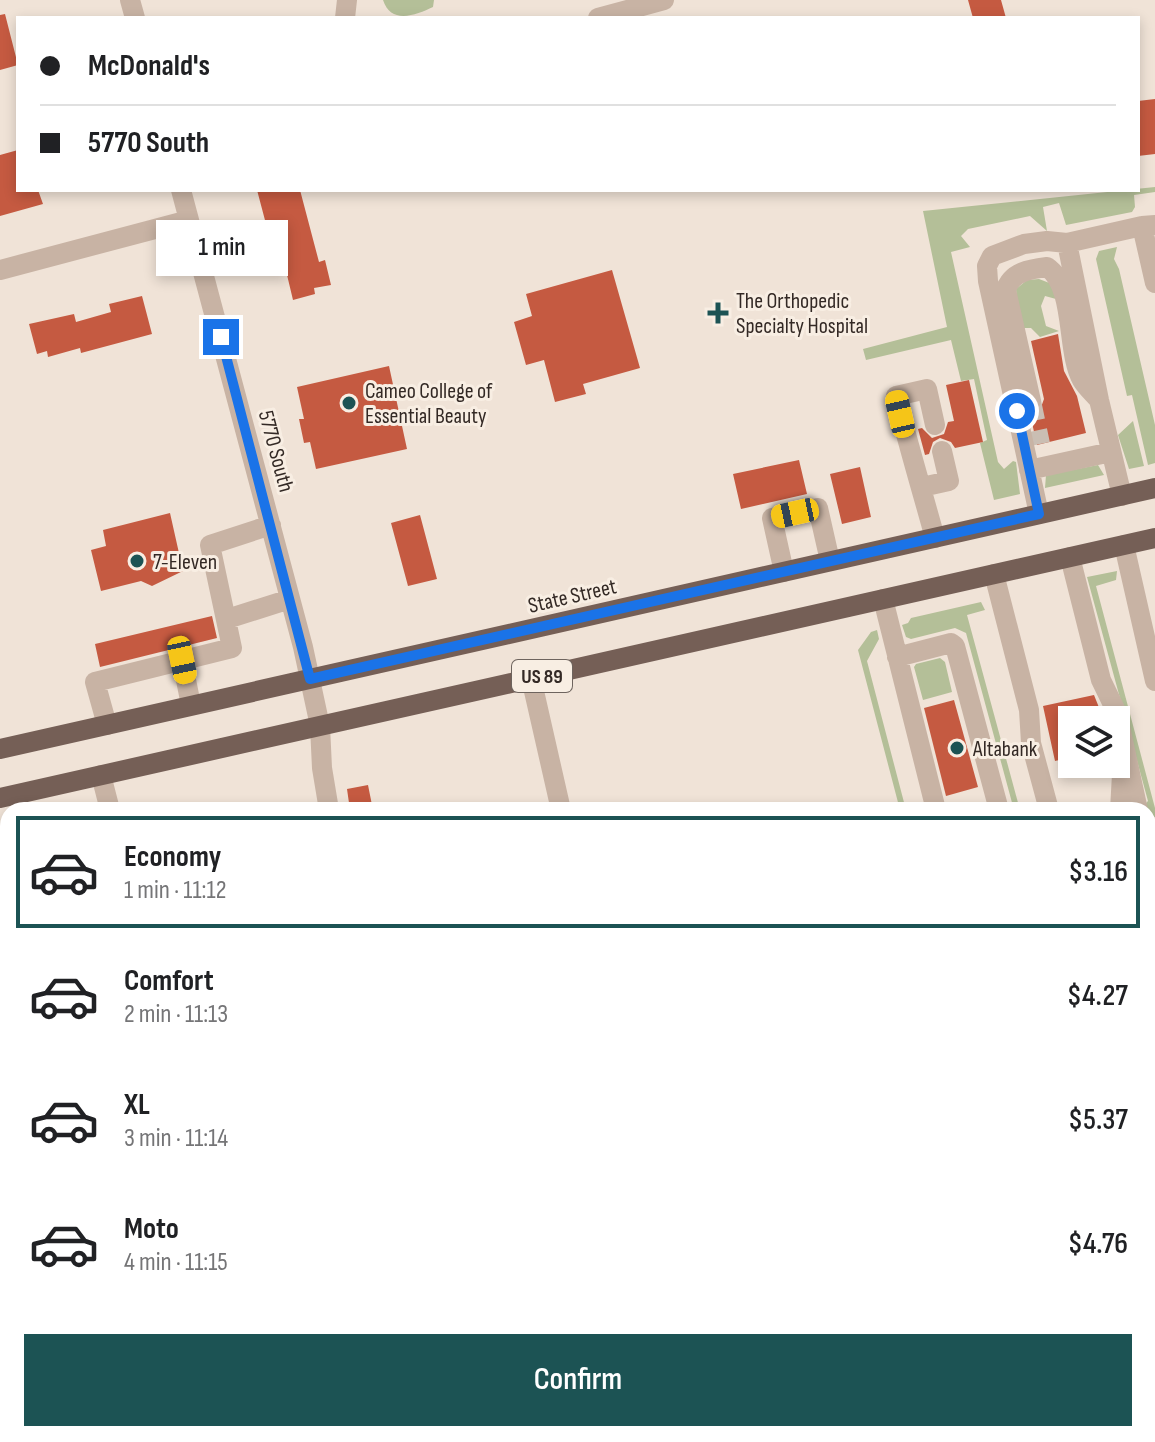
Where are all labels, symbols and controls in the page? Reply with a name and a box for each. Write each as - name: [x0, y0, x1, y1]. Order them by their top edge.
- text: McDonald's: [88, 48, 210, 84]
- text: 5770 South: [88, 125, 209, 161]
- callout: 1 min: [155, 221, 287, 277]
- text: 1 min: [198, 232, 246, 263]
- place label: The Orthopedic Specialty Hospital: [736, 288, 868, 340]
- marker: The Orthopedic Specialty Hospital: [707, 302, 729, 324]
- route end: [203, 319, 239, 355]
- place label: Cameo College of Essential Beauty: [365, 378, 493, 430]
- car: [883, 388, 917, 440]
- route start: [999, 393, 1035, 429]
- marker: Cameo College of Essential Beauty: [340, 394, 358, 412]
- street label: 5770 South: [252, 408, 299, 495]
- car: [769, 496, 821, 530]
- place label: 7-Eleven: [153, 549, 217, 576]
- marker: 7-Eleven: [128, 552, 146, 570]
- street label: State Street: [526, 573, 619, 620]
- car: [165, 634, 199, 686]
- road number: US 89: [512, 660, 572, 692]
- map controls: [1058, 706, 1130, 778]
- button: layers: [1058, 706, 1130, 778]
- place label: Altabank: [972, 736, 1038, 763]
- marker: Altabank: [948, 739, 966, 757]
- icon: car: [28, 836, 100, 908]
- text: Economy: [124, 839, 221, 875]
- text: $3.16: [1068, 854, 1128, 890]
- text: 1 min · 11:12: [124, 875, 227, 906]
- icon: car: [28, 960, 100, 1032]
- text: Comfort: [124, 963, 214, 999]
- text: $4.27: [1067, 978, 1128, 1014]
- text: 2 min · 11:13: [124, 999, 228, 1030]
- icon: car: [28, 1084, 100, 1156]
- text: XL: [124, 1087, 150, 1123]
- text: $5.37: [1068, 1102, 1128, 1138]
- text: 3 min · 11:14: [124, 1123, 228, 1154]
- icon: car: [28, 1208, 100, 1280]
- text: Moto: [124, 1211, 179, 1247]
- text: $4.76: [1068, 1226, 1128, 1262]
- text: 4 min · 11:15: [124, 1247, 228, 1278]
- button: Confirm: [24, 1334, 1132, 1426]

